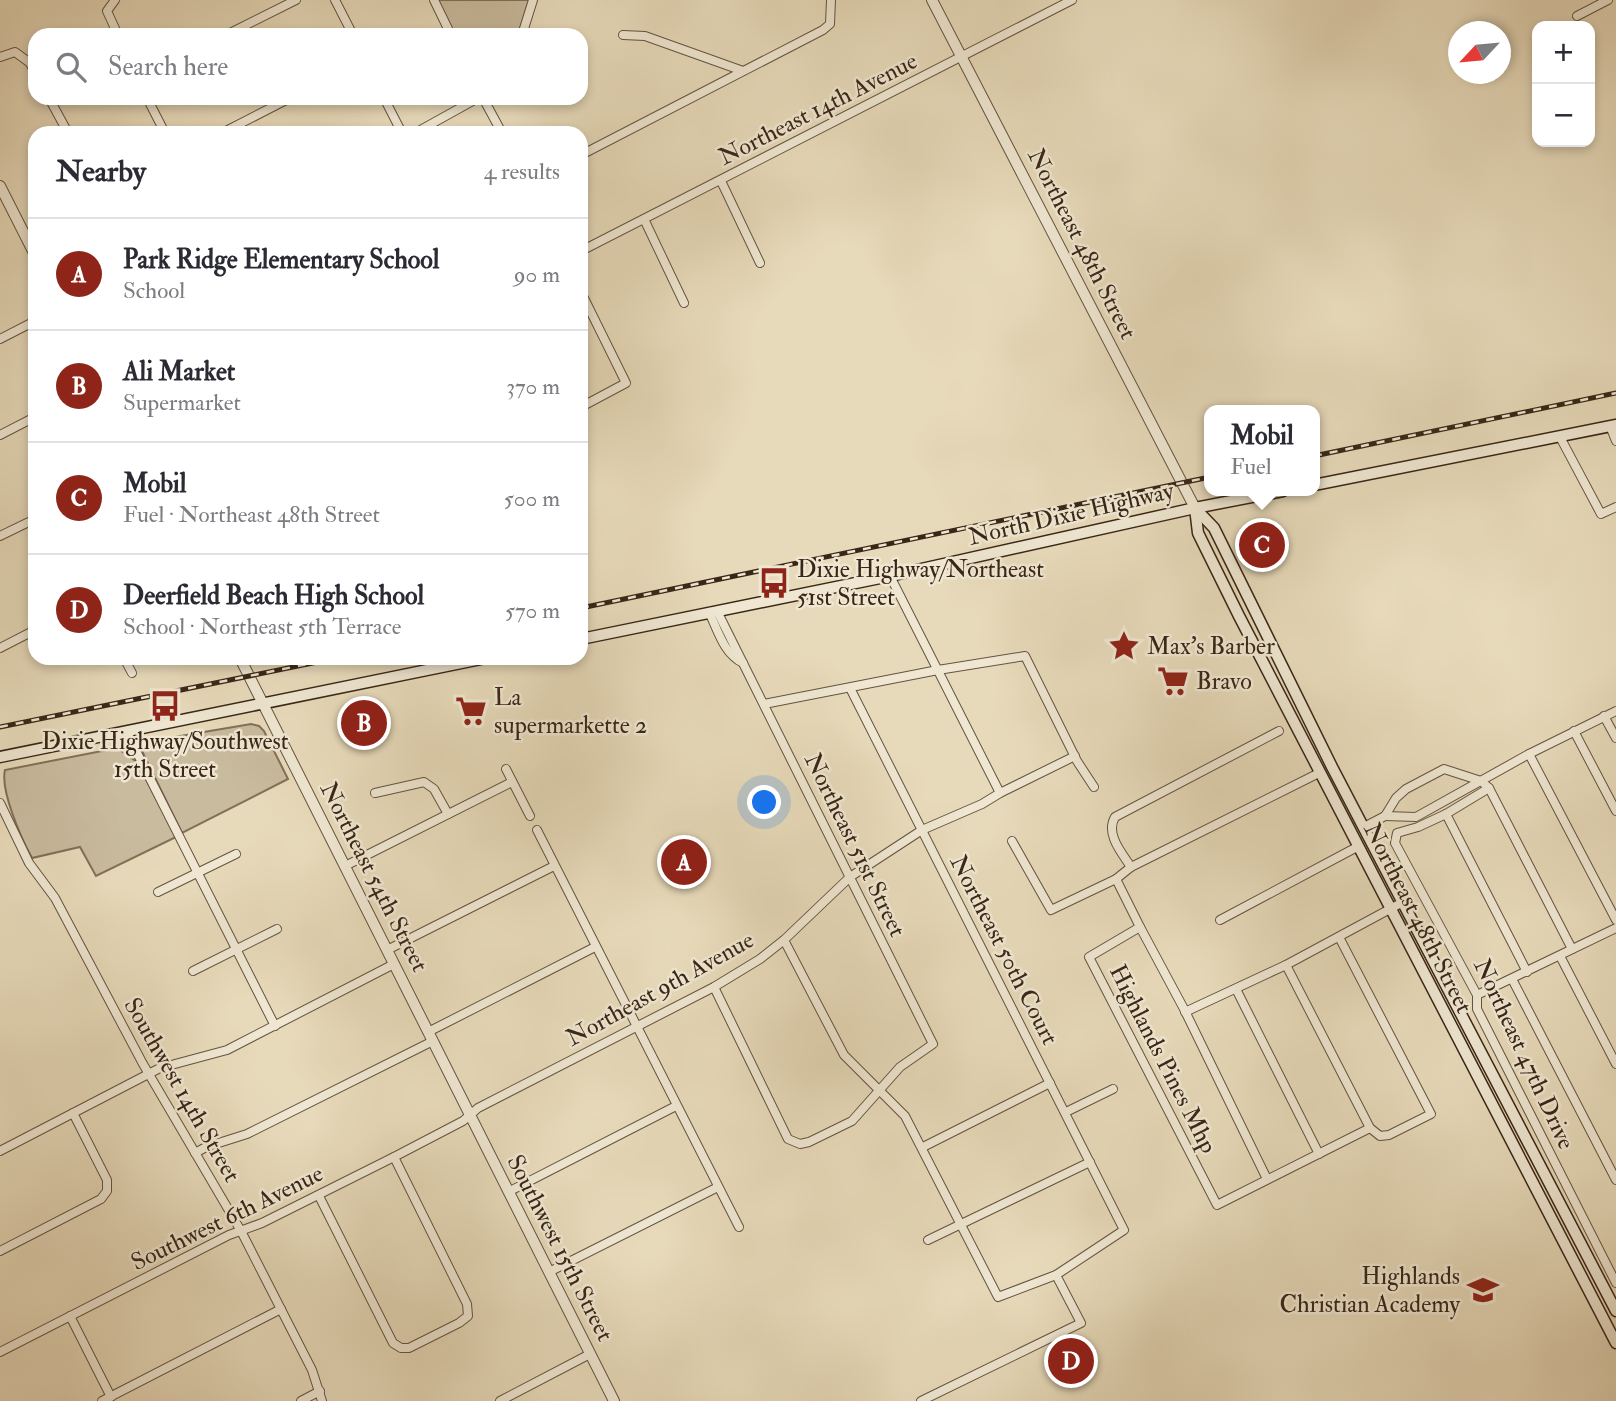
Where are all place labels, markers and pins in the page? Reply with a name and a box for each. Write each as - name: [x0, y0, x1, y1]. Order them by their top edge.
- pin: C: [1239, 519, 1285, 571]
- place label: Dixie Highway/Northeast 51st Street: [797, 554, 1044, 613]
- bus stop icon: Dixie Highway/Northeast 51st Street: [757, 566, 791, 600]
- place icon: Max’s Barber: [1107, 629, 1141, 663]
- place label: Max’s Barber: [1147, 631, 1275, 662]
- supermarket icon: Bravo: [1156, 664, 1190, 698]
- place label: Bravo: [1196, 666, 1252, 697]
- place label: La supermarkette 2: [494, 682, 647, 741]
- bus stop icon: Dixie Highway/Southwest 15th Street: [148, 689, 182, 723]
- supermarket icon: La supermarkette 2: [454, 694, 488, 728]
- pin: B: [341, 697, 387, 749]
- place label: Dixie Highway/Southwest 15th Street: [41, 726, 289, 785]
- pin: A: [661, 836, 707, 888]
- place label: Highlands Christian Academy: [1279, 1261, 1460, 1320]
- school or university icon: Highlands Christian Academy: [1466, 1273, 1500, 1307]
- pin: D: [1048, 1335, 1094, 1387]

